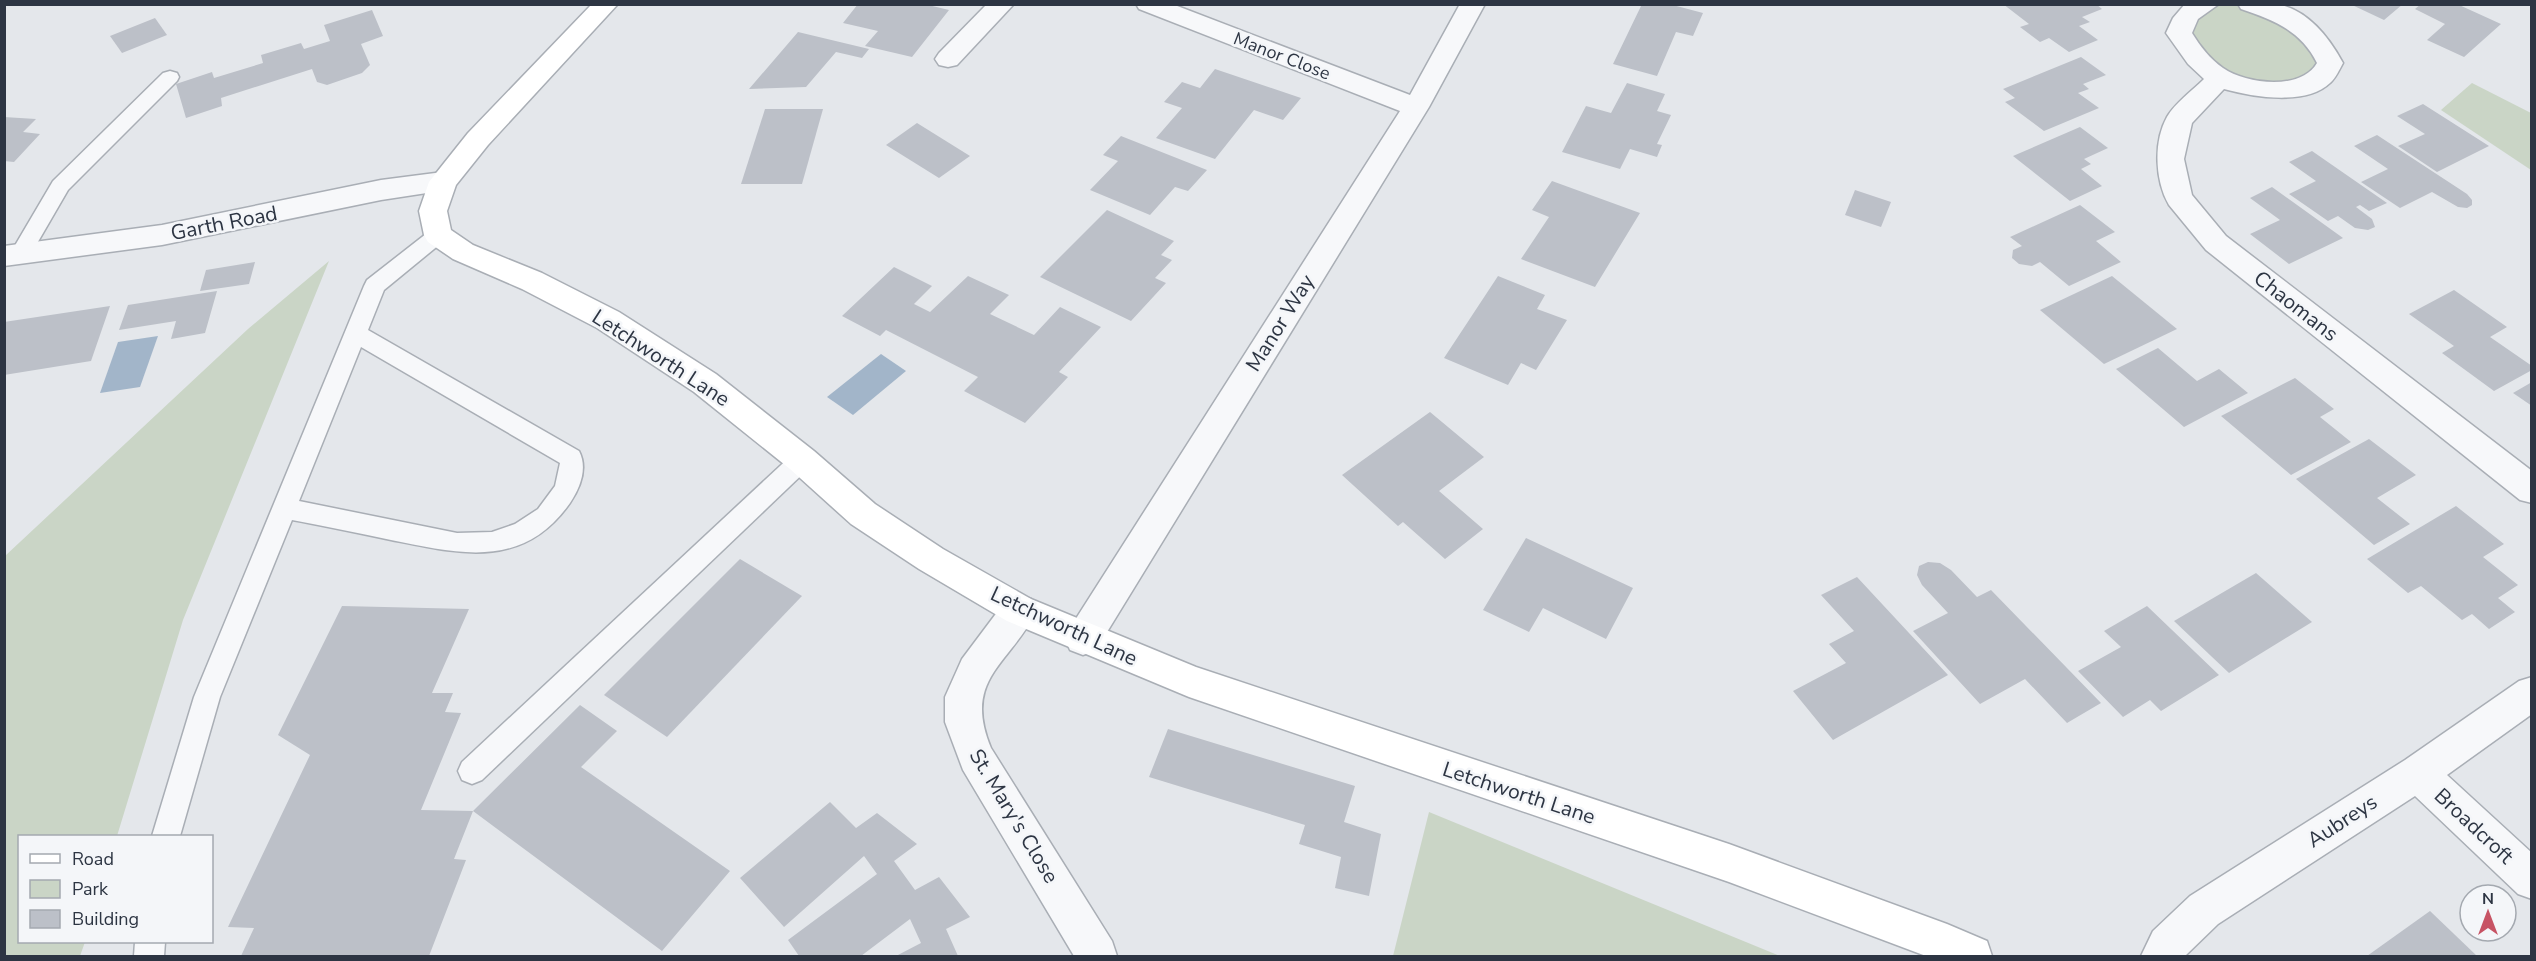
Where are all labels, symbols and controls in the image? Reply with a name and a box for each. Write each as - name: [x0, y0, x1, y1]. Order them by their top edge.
- street label: Manor Close: [1230, 27, 1334, 85]
- street label: Garth Road: [168, 199, 280, 247]
- street label: Chaomans: [2248, 264, 2344, 348]
- street label: Manor Way: [1239, 269, 1321, 377]
- street label: Letchworth Lane: [587, 303, 735, 413]
- street label: Letchworth Lane: [986, 580, 1142, 672]
- street label: St. Mary's Close: [963, 744, 1065, 888]
- street label: Letchworth Lane: [1439, 755, 1599, 831]
- street label: Broadcroft: [2428, 782, 2520, 870]
- street label: Aubreys: [2301, 788, 2383, 854]
- legend: [18, 835, 213, 943]
- text: Road: [72, 847, 114, 871]
- text: Park: [72, 877, 109, 901]
- north arrow: [2458, 883, 2518, 943]
- text: N: [2482, 888, 2494, 910]
- text: Building: [72, 907, 139, 931]

